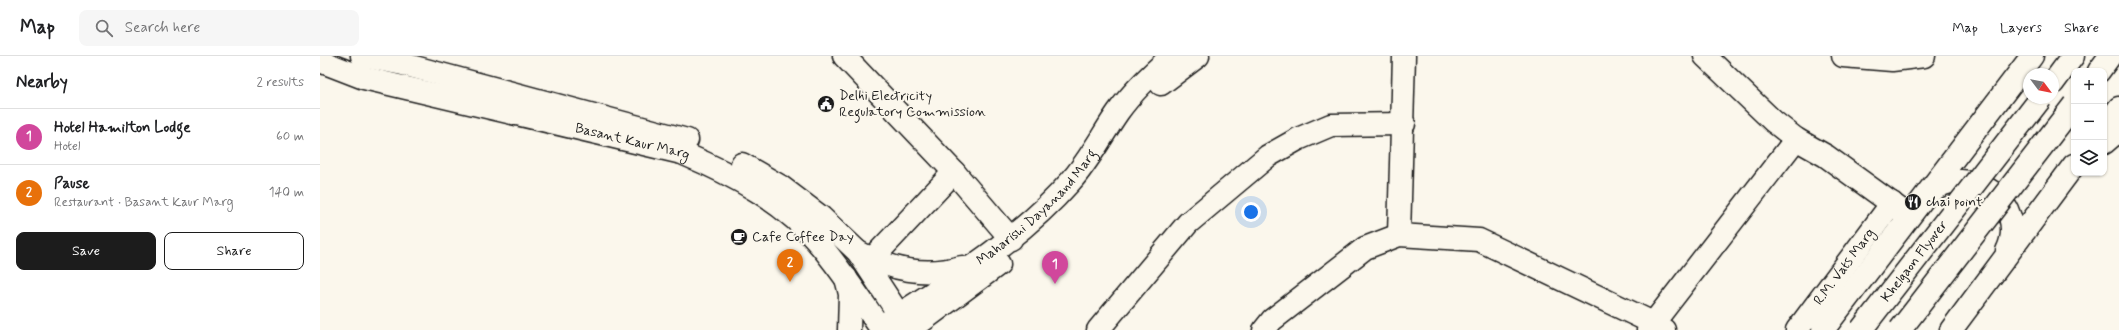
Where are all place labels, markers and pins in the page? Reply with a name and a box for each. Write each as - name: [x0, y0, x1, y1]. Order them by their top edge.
- place label: Delhi Electricity Regulatory Commission: [839, 87, 986, 123]
- public building icon: Delhi Electricity Regulatory Commission: [816, 94, 836, 114]
- restaurant icon: chai point: [1903, 192, 1923, 212]
- place label: chai point: [1926, 193, 1983, 211]
- cafe icon: Cafe Coffee Day: [729, 227, 749, 247]
- place label: Cafe Coffee Day: [752, 228, 854, 246]
- pin: 2: [777, 249, 803, 282]
- pin: 1: [1042, 251, 1068, 284]

